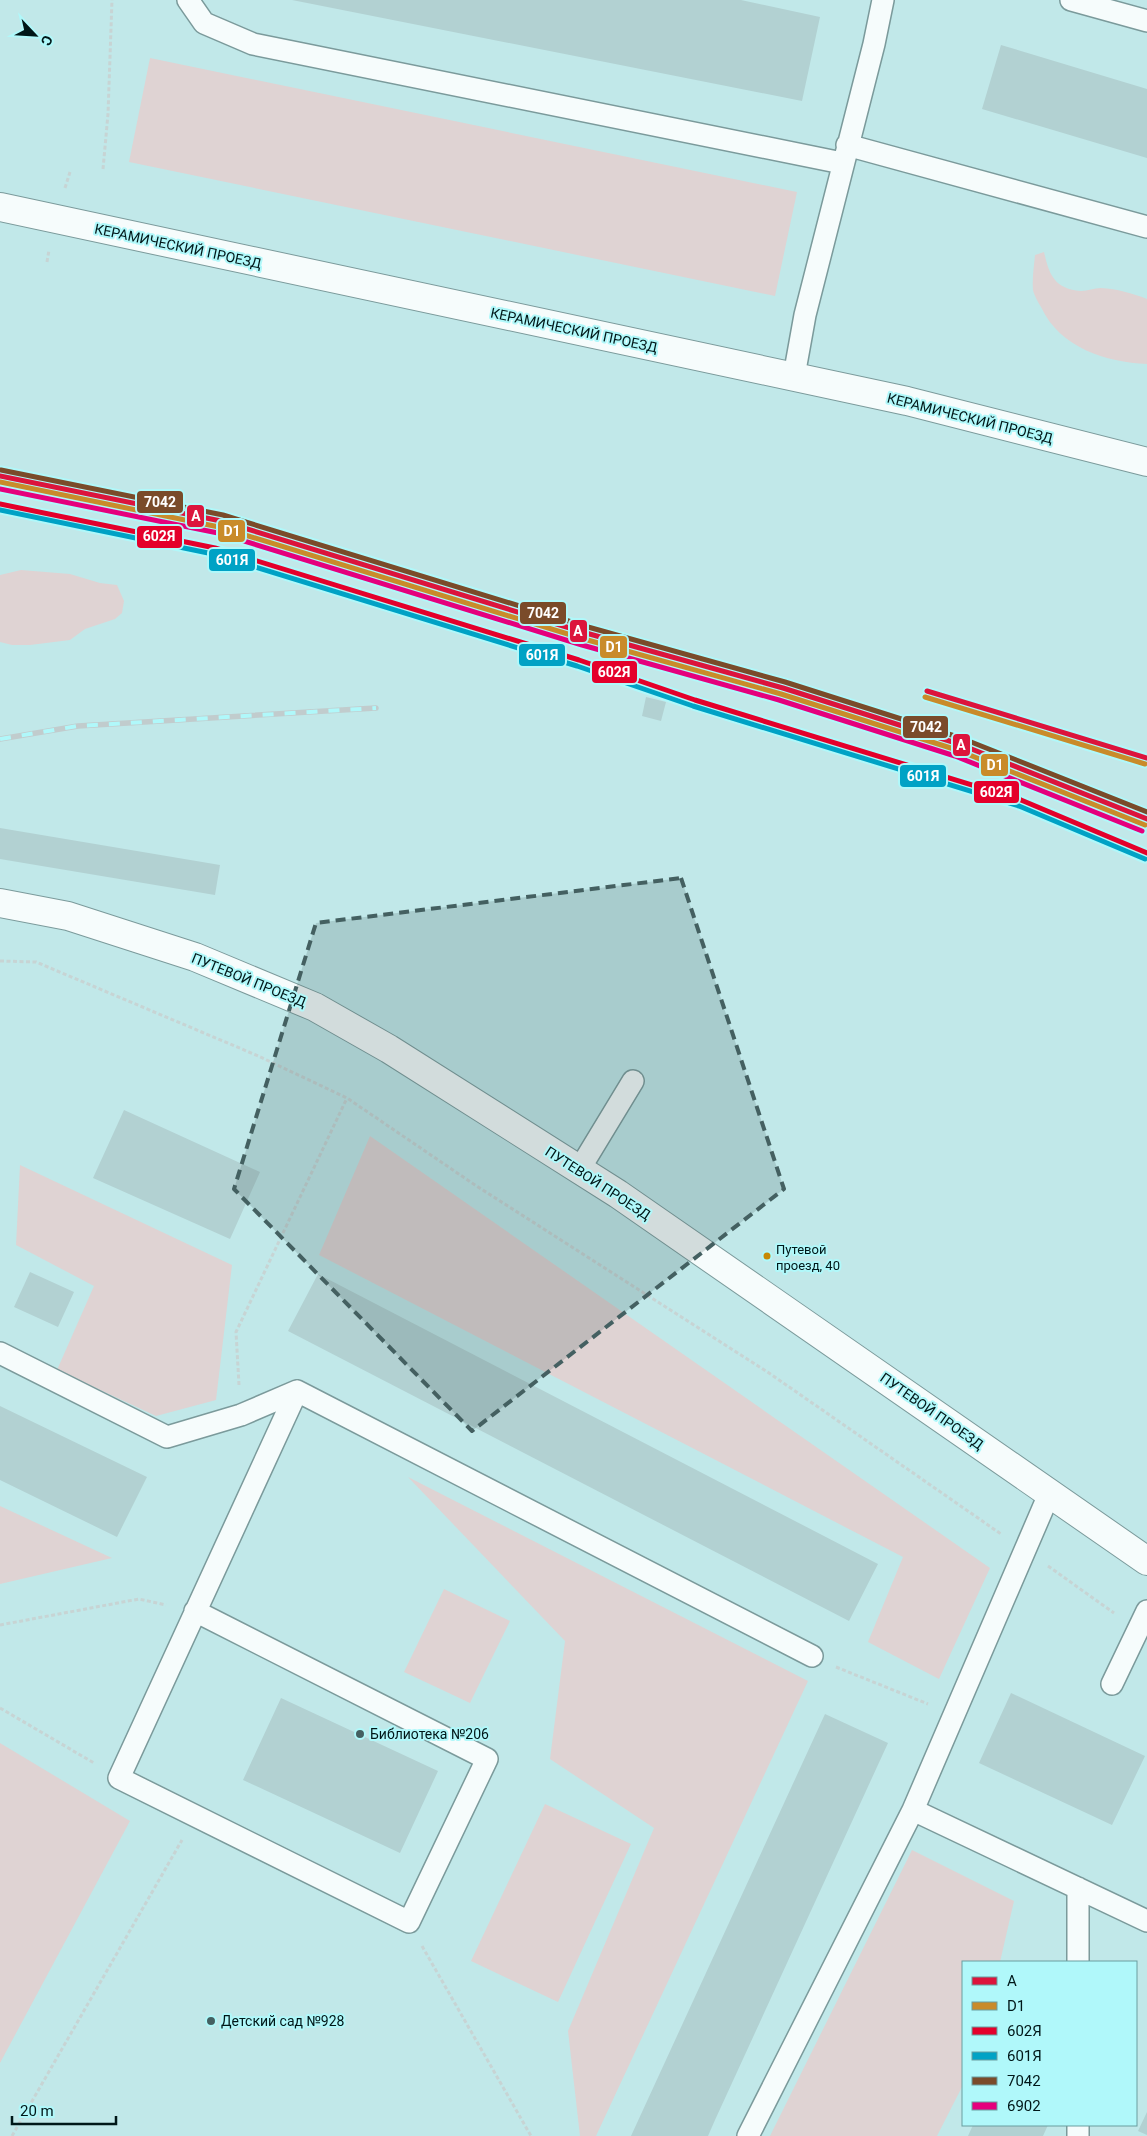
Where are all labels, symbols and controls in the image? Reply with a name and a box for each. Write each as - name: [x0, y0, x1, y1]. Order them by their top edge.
- north arrow: [10, 10, 60, 60]
- text: С: [38, 33, 56, 48]
- street label: КЕРАМИЧЕСКИЙ ПРОЕЗД: [93, 220, 263, 272]
- street label: КЕРАМИЧЕСКИЙ ПРОЕЗД: [489, 304, 659, 356]
- street label: КЕРАМИЧЕСКИЙ ПРОЕЗД: [885, 390, 1055, 446]
- line badge: 7042: [136, 490, 184, 514]
- text: 7042: [144, 494, 176, 510]
- line badge: A: [186, 504, 205, 528]
- text: A: [191, 508, 201, 524]
- line badge: D1: [217, 519, 246, 543]
- text: D1: [223, 523, 241, 539]
- line badge: 602Я: [136, 525, 183, 549]
- text: 602Я: [143, 528, 175, 544]
- line badge: 601Я: [208, 548, 256, 572]
- text: 601Я: [216, 552, 248, 568]
- line badge: 7042: [519, 601, 567, 625]
- text: 7042: [527, 605, 559, 621]
- line badge: A: [569, 619, 588, 643]
- text: A: [573, 623, 583, 639]
- line badge: D1: [599, 635, 628, 659]
- text: D1: [605, 639, 623, 655]
- line badge: 601Я: [518, 643, 566, 667]
- text: 601Я: [526, 647, 558, 663]
- line badge: 602Я: [591, 660, 638, 684]
- text: 602Я: [598, 664, 630, 680]
- line badge: 7042: [902, 715, 949, 739]
- text: 7042: [910, 719, 942, 735]
- line badge: A: [952, 733, 971, 757]
- text: A: [956, 737, 966, 753]
- line badge: D1: [980, 753, 1009, 777]
- text: D1: [986, 757, 1004, 773]
- line badge: 601Я: [899, 764, 947, 788]
- text: 601Я: [907, 768, 939, 784]
- line badge: 602Я: [973, 780, 1020, 804]
- text: 602Я: [980, 784, 1012, 800]
- street label: ПУТЕВОЙ ПРОЕЗД: [189, 950, 309, 1010]
- street label: ПУТЕВОЙ ПРОЕЗД: [542, 1143, 654, 1223]
- place label: Путевой проезд, 40: [776, 1242, 840, 1273]
- marker: Путевой проезд, 40: [762, 1251, 772, 1261]
- street label: ПУТЕВОЙ ПРОЕЗД: [877, 1369, 987, 1453]
- place label: Библиотека №206: [370, 1726, 489, 1742]
- marker: Библиотека №206: [354, 1728, 366, 1740]
- legend: [962, 1961, 1137, 2126]
- text: A: [1007, 1972, 1017, 1990]
- text: D1: [1007, 1997, 1025, 2015]
- place label: Детский сад №928: [221, 2013, 345, 2029]
- marker: Детский сад №928: [205, 2015, 217, 2027]
- text: 602Я: [1007, 2022, 1042, 2040]
- text: 601Я: [1007, 2047, 1042, 2065]
- text: 7042: [1007, 2072, 1041, 2090]
- scale bar: [12, 2094, 116, 2126]
- text: 6902: [1007, 2097, 1041, 2115]
- text: 20 m: [20, 2102, 54, 2120]

